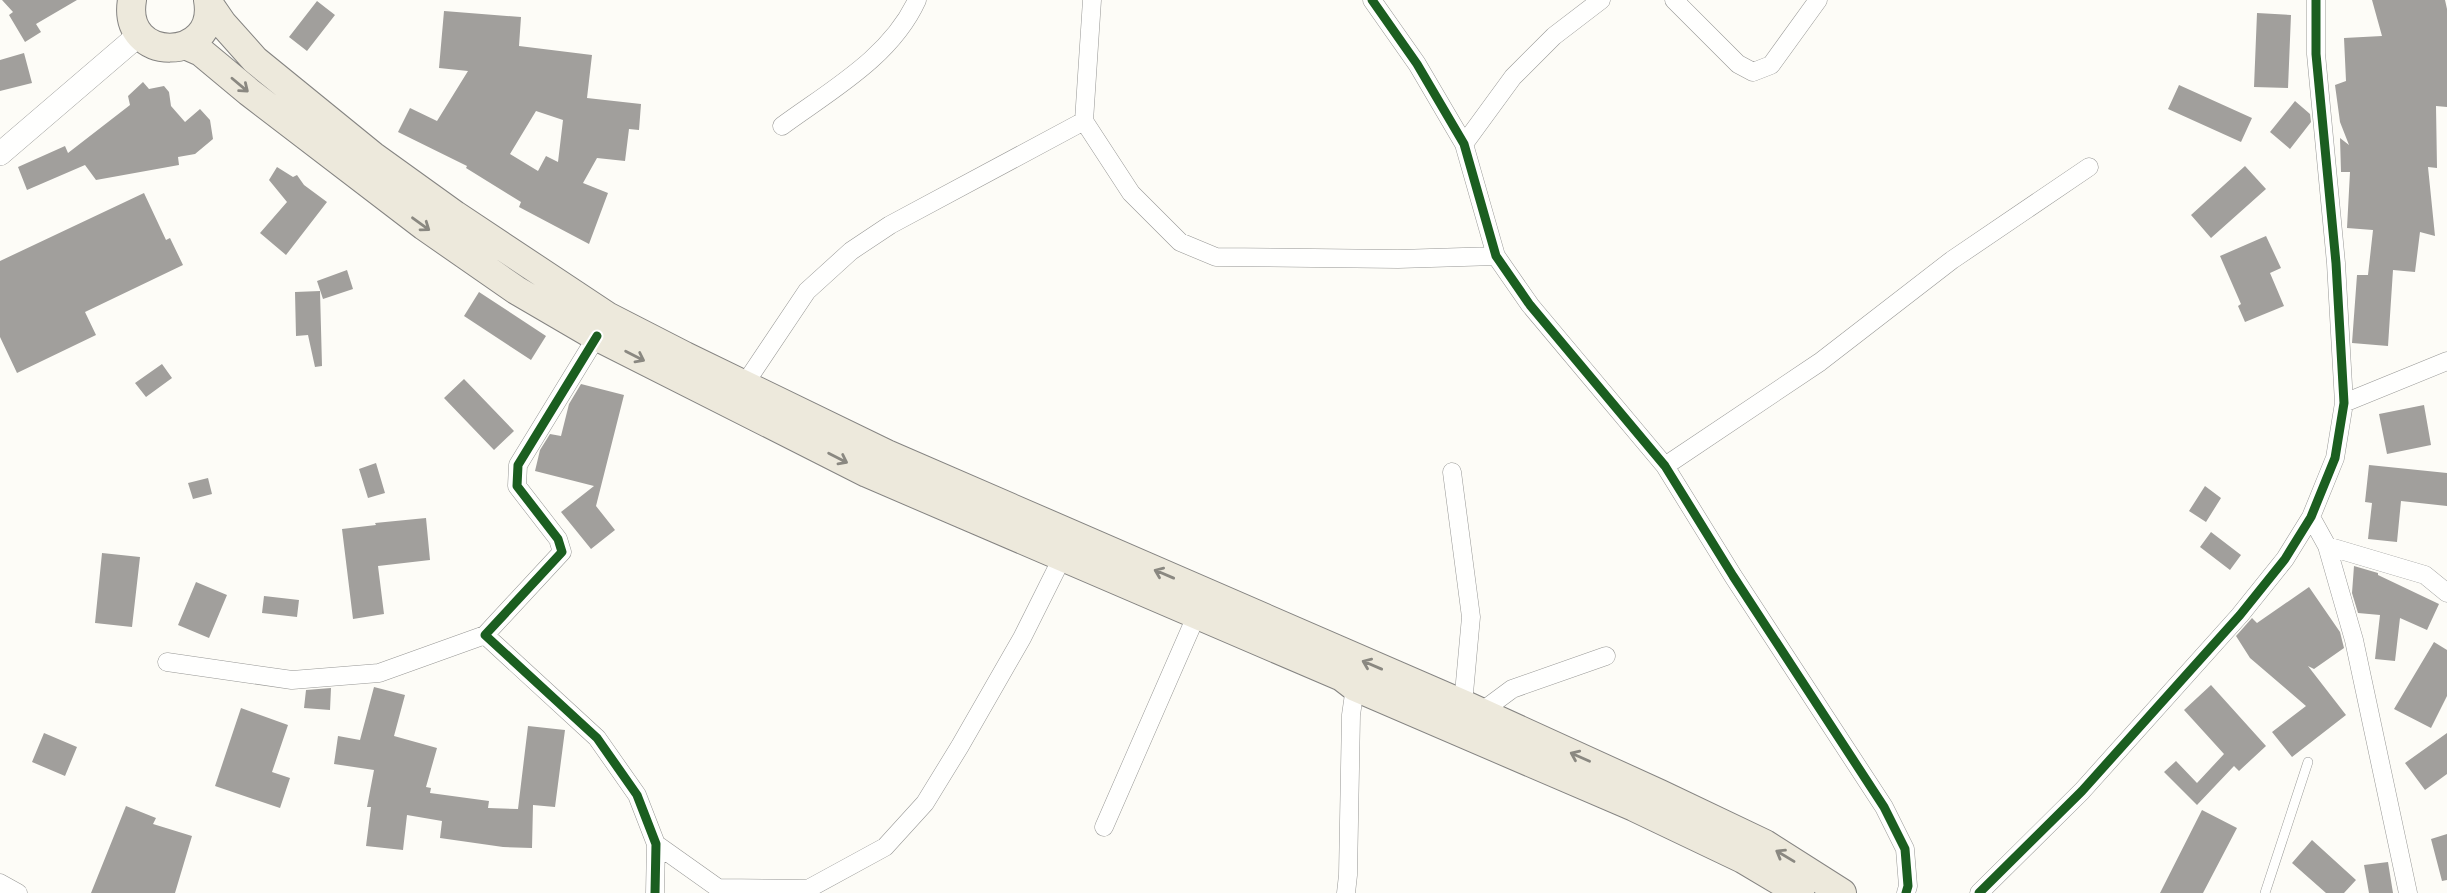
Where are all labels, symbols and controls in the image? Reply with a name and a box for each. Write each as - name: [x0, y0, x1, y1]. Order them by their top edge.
- one-way arrow: [231, 77, 249, 93]
- one-way arrow: [411, 216, 430, 231]
- one-way arrow: [624, 350, 645, 363]
- one-way arrow: [827, 452, 848, 466]
- one-way arrow: [1153, 567, 1175, 580]
- one-way arrow: [1362, 658, 1383, 671]
- one-way arrow: [1570, 750, 1591, 764]
- one-way arrow: [1775, 849, 1795, 863]

